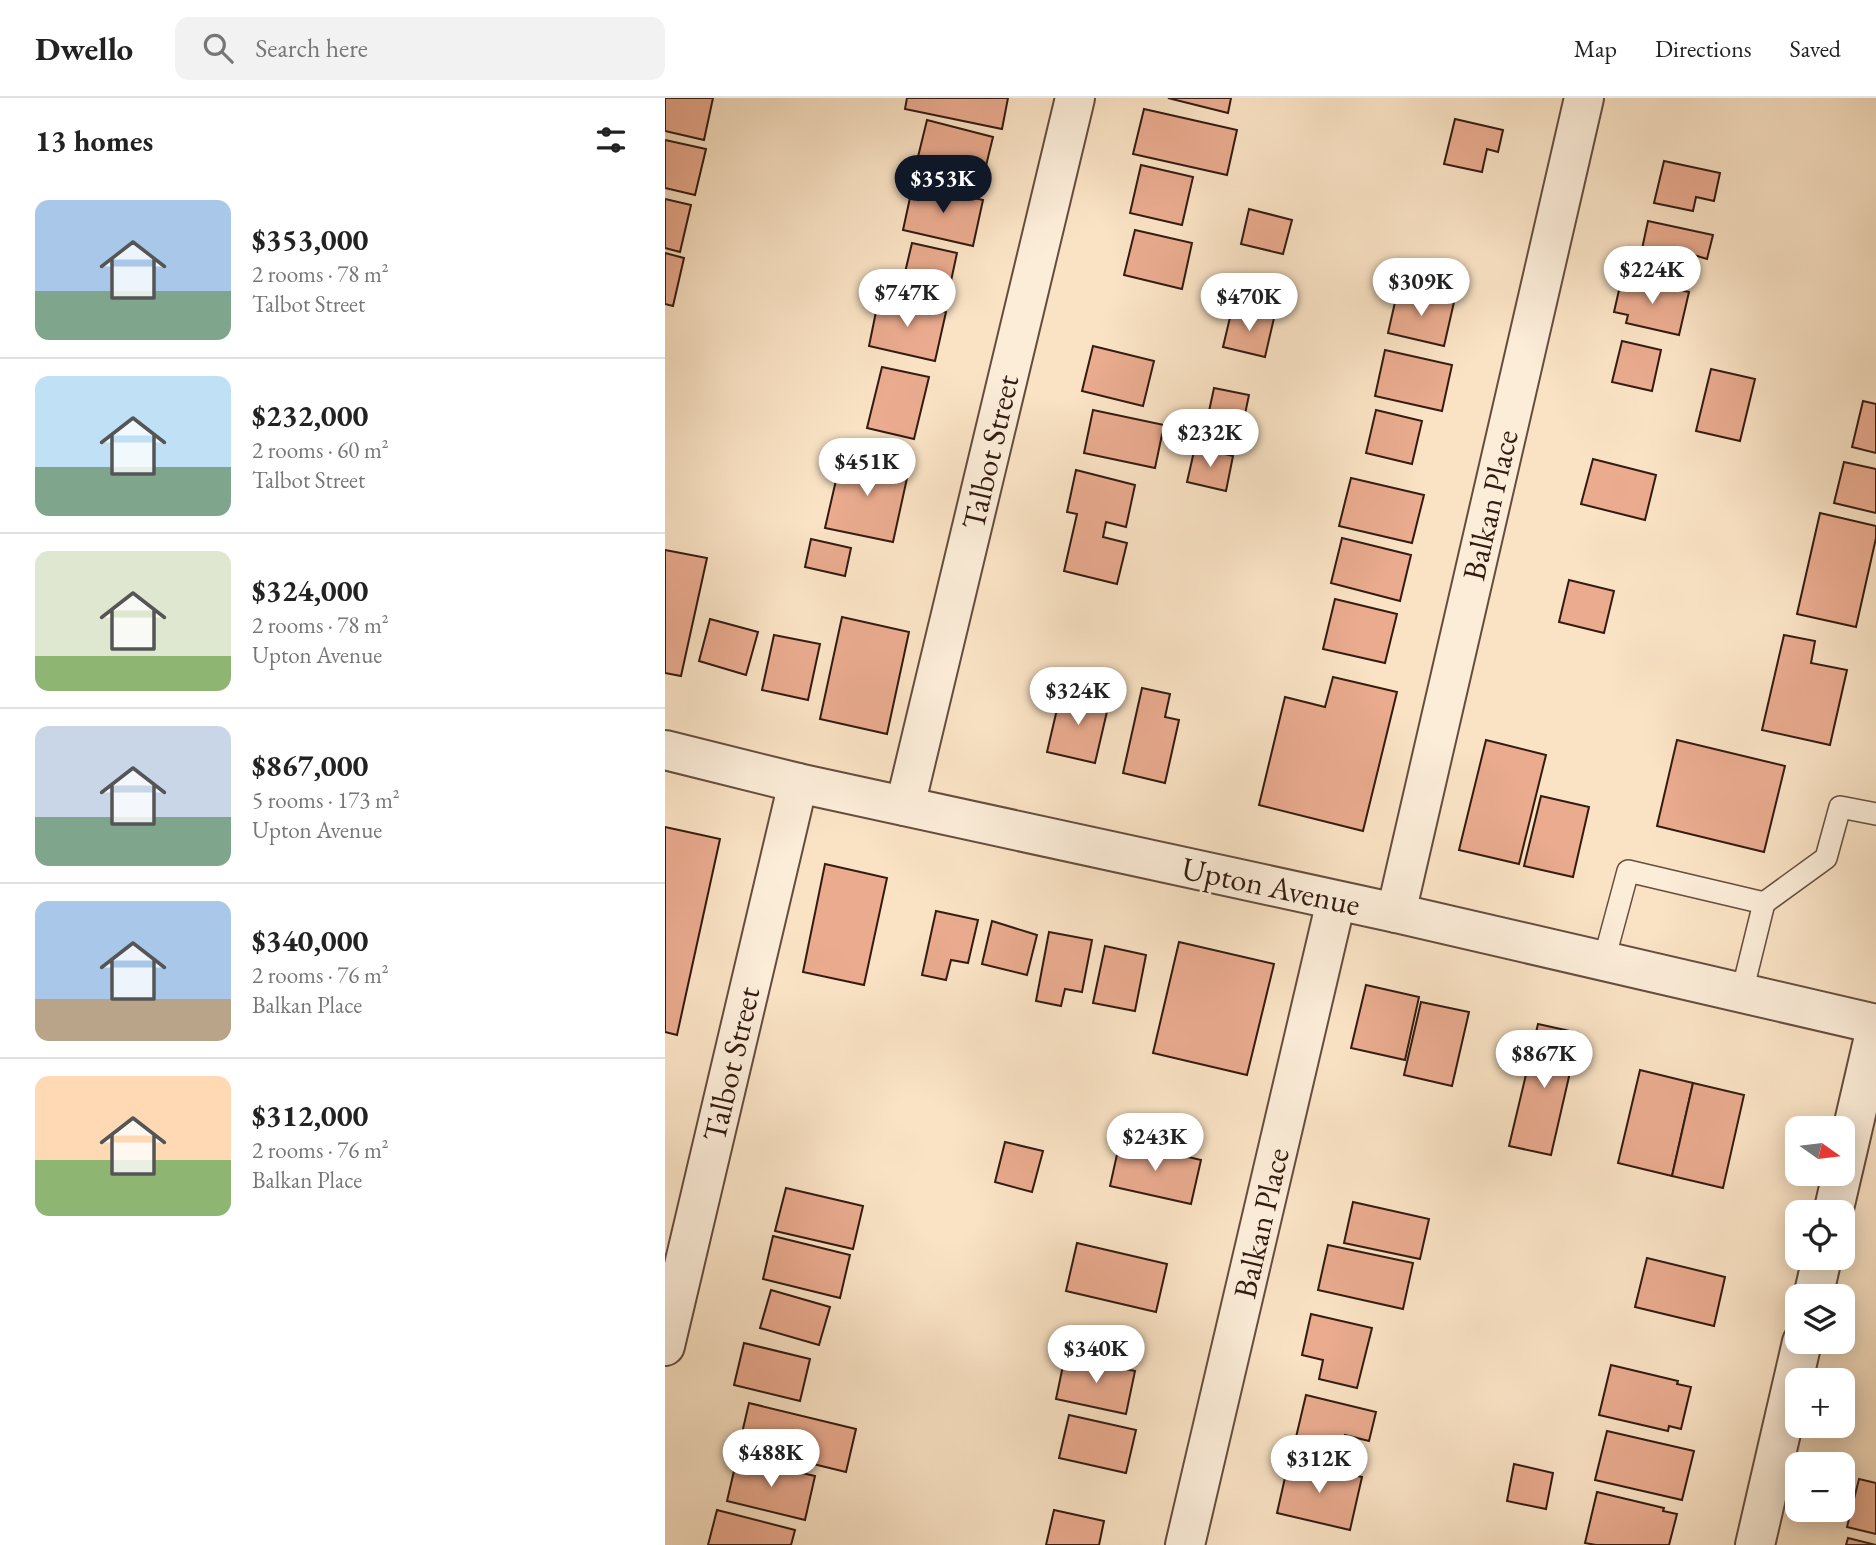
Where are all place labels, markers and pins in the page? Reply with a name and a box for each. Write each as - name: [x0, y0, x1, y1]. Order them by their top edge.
- pin: $353K: [894, 156, 992, 215]
- pin: $224K: [1603, 246, 1701, 306]
- pin: $309K: [1372, 258, 1470, 318]
- pin: $747K: [858, 270, 956, 329]
- pin: $470K: [1200, 274, 1298, 333]
- pin: $232K: [1161, 410, 1259, 469]
- pin: $451K: [818, 438, 916, 498]
- pin: $324K: [1029, 668, 1127, 727]
- pin: $867K: [1495, 1030, 1593, 1090]
- pin: $243K: [1106, 1114, 1204, 1173]
- pin: $340K: [1047, 1326, 1145, 1385]
- pin: $488K: [722, 1430, 820, 1489]
- pin: $312K: [1270, 1436, 1368, 1495]

